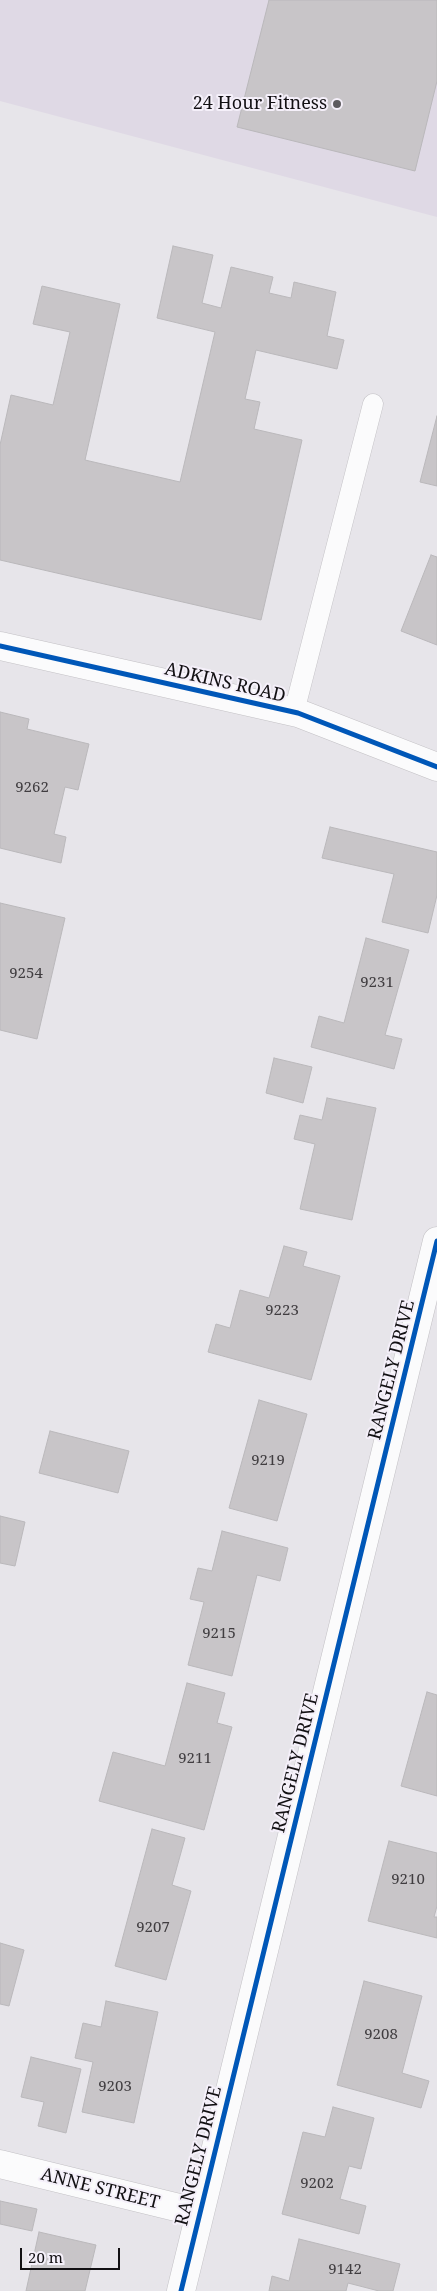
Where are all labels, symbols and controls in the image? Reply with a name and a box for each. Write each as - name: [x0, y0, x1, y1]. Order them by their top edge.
- place label: 24 Hour Fitness: [193, 93, 327, 115]
- marker: 24 Hour Fitness: [331, 98, 343, 110]
- street label: ADKINS ROAD: [162, 659, 288, 707]
- house number: 9262: [15, 779, 49, 797]
- house number: 9254: [9, 965, 43, 983]
- house number: 9231: [360, 974, 394, 992]
- street label: RANGELY DRIVE: [364, 1298, 420, 1442]
- house number: 9223: [265, 1302, 299, 1320]
- house number: 9219: [251, 1452, 285, 1470]
- house number: 9215: [202, 1625, 236, 1643]
- street label: RANGELY DRIVE: [268, 1691, 324, 1835]
- house number: 9211: [178, 1750, 212, 1768]
- house number: 9210: [391, 1871, 425, 1889]
- house number: 9207: [136, 1919, 170, 1937]
- house number: 9208: [364, 2026, 398, 2044]
- house number: 9203: [98, 2078, 132, 2096]
- street label: RANGELY DRIVE: [171, 2084, 227, 2228]
- street label: ANNE STREET: [38, 2164, 162, 2214]
- house number: 9202: [300, 2175, 334, 2193]
- scale bar: [22, 2238, 122, 2270]
- text: 20 m: [28, 2247, 63, 2267]
- house number: 9142: [328, 2261, 362, 2279]

